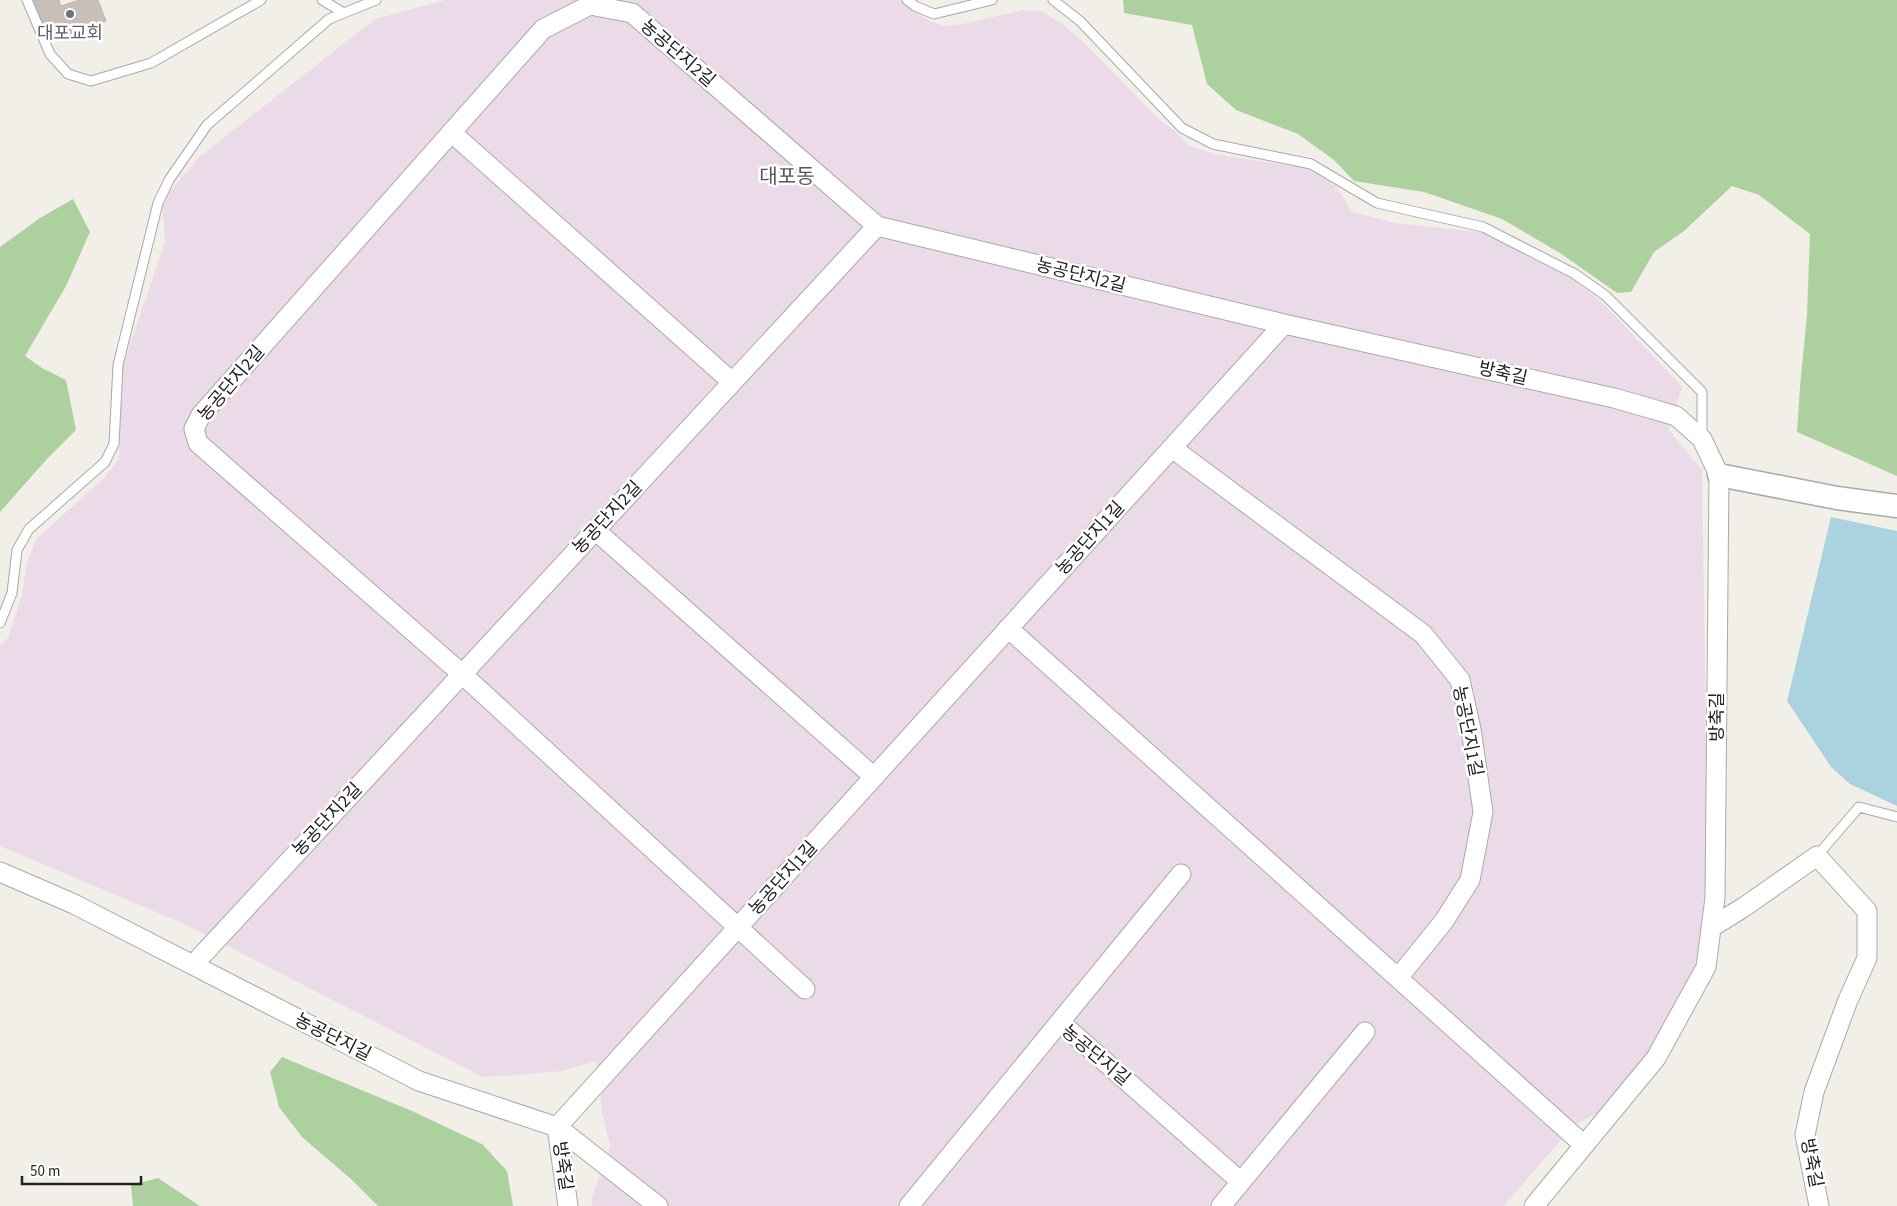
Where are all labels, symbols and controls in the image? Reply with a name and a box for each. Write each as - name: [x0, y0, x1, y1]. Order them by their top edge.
- marker: 대포교회: [64, 8, 76, 20]
- street label: 농공단지2길: [635, 14, 720, 93]
- place label: 대포교회: [37, 21, 103, 46]
- district label: 대포동: [759, 163, 815, 191]
- street label: 농공단지2길: [1033, 252, 1128, 299]
- street label: 농공단지2길: [192, 340, 270, 426]
- street label: 방축길: [1476, 356, 1530, 391]
- street label: 농공단지2길: [567, 475, 648, 559]
- street label: 농공단지1길: [1050, 496, 1130, 581]
- street label: 농공단지1길: [1446, 684, 1489, 779]
- street label: 방축길: [1705, 692, 1730, 742]
- street label: 농공단지2길: [287, 777, 368, 861]
- street label: 농공단지1길: [743, 836, 823, 921]
- street label: 농공단지길: [290, 1008, 375, 1067]
- street label: 농공단지길: [1056, 1019, 1135, 1092]
- street label: 방축길: [1794, 1136, 1829, 1190]
- street label: 방축길: [547, 1140, 578, 1192]
- scale bar: [22, 1154, 141, 1186]
- text: 50 m: [30, 1161, 60, 1182]

